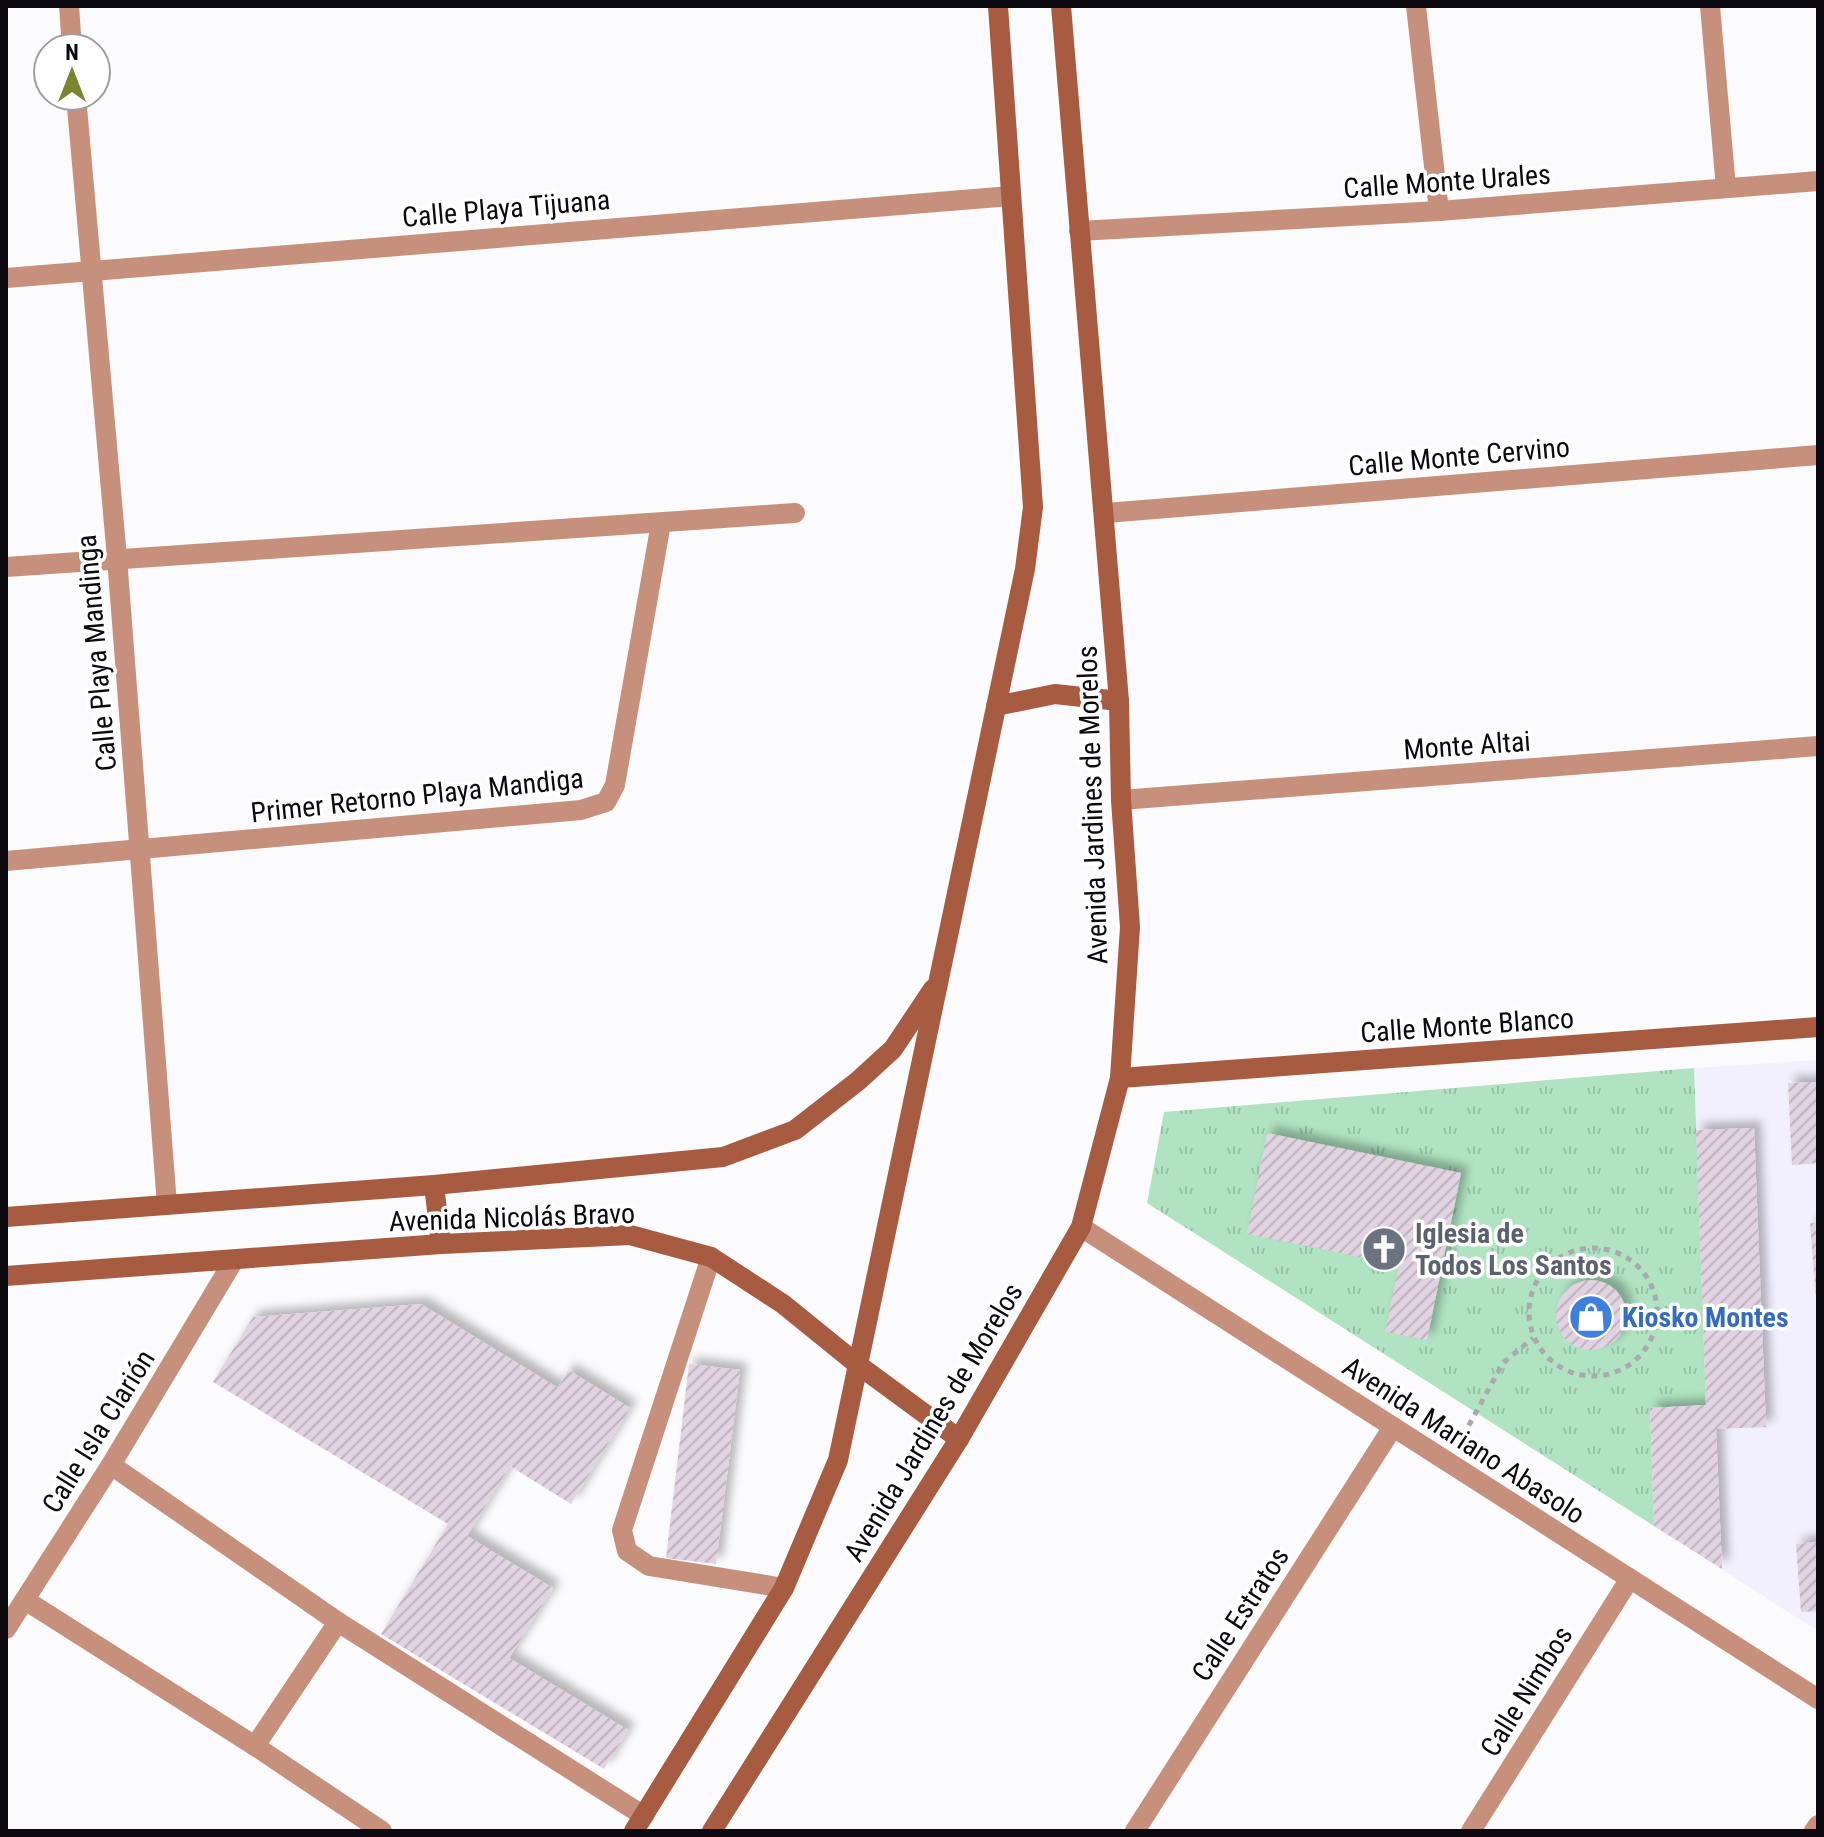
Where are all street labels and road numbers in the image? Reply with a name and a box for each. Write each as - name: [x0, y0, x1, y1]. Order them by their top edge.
- street label: Calle Monte Urales: [1342, 158, 1552, 205]
- street label: Calle Playa Tijuana: [401, 183, 611, 234]
- street label: Calle Monte Cervino: [1347, 430, 1571, 483]
- street label: Calle Playa Mandinga: [70, 533, 123, 773]
- street label: Avenida Jardines de Morelos: [1070, 645, 1115, 965]
- street label: Monte Altai: [1402, 725, 1532, 766]
- street label: Primer Retorno Playa Mandiga: [249, 762, 585, 829]
- street label: Calle Monte Blanco: [1359, 1002, 1575, 1049]
- street label: Avenida Nicolás Bravo: [388, 1197, 636, 1238]
- street label: Avenida Jardines de Morelos: [837, 1277, 1030, 1567]
- street label: Calle Isla Clarión: [35, 1344, 162, 1519]
- street label: Avenida Mariano Abasolo: [1337, 1350, 1591, 1531]
- street label: Calle Estratos: [1185, 1541, 1296, 1687]
- street label: Calle Nimbos: [1473, 1620, 1579, 1762]

